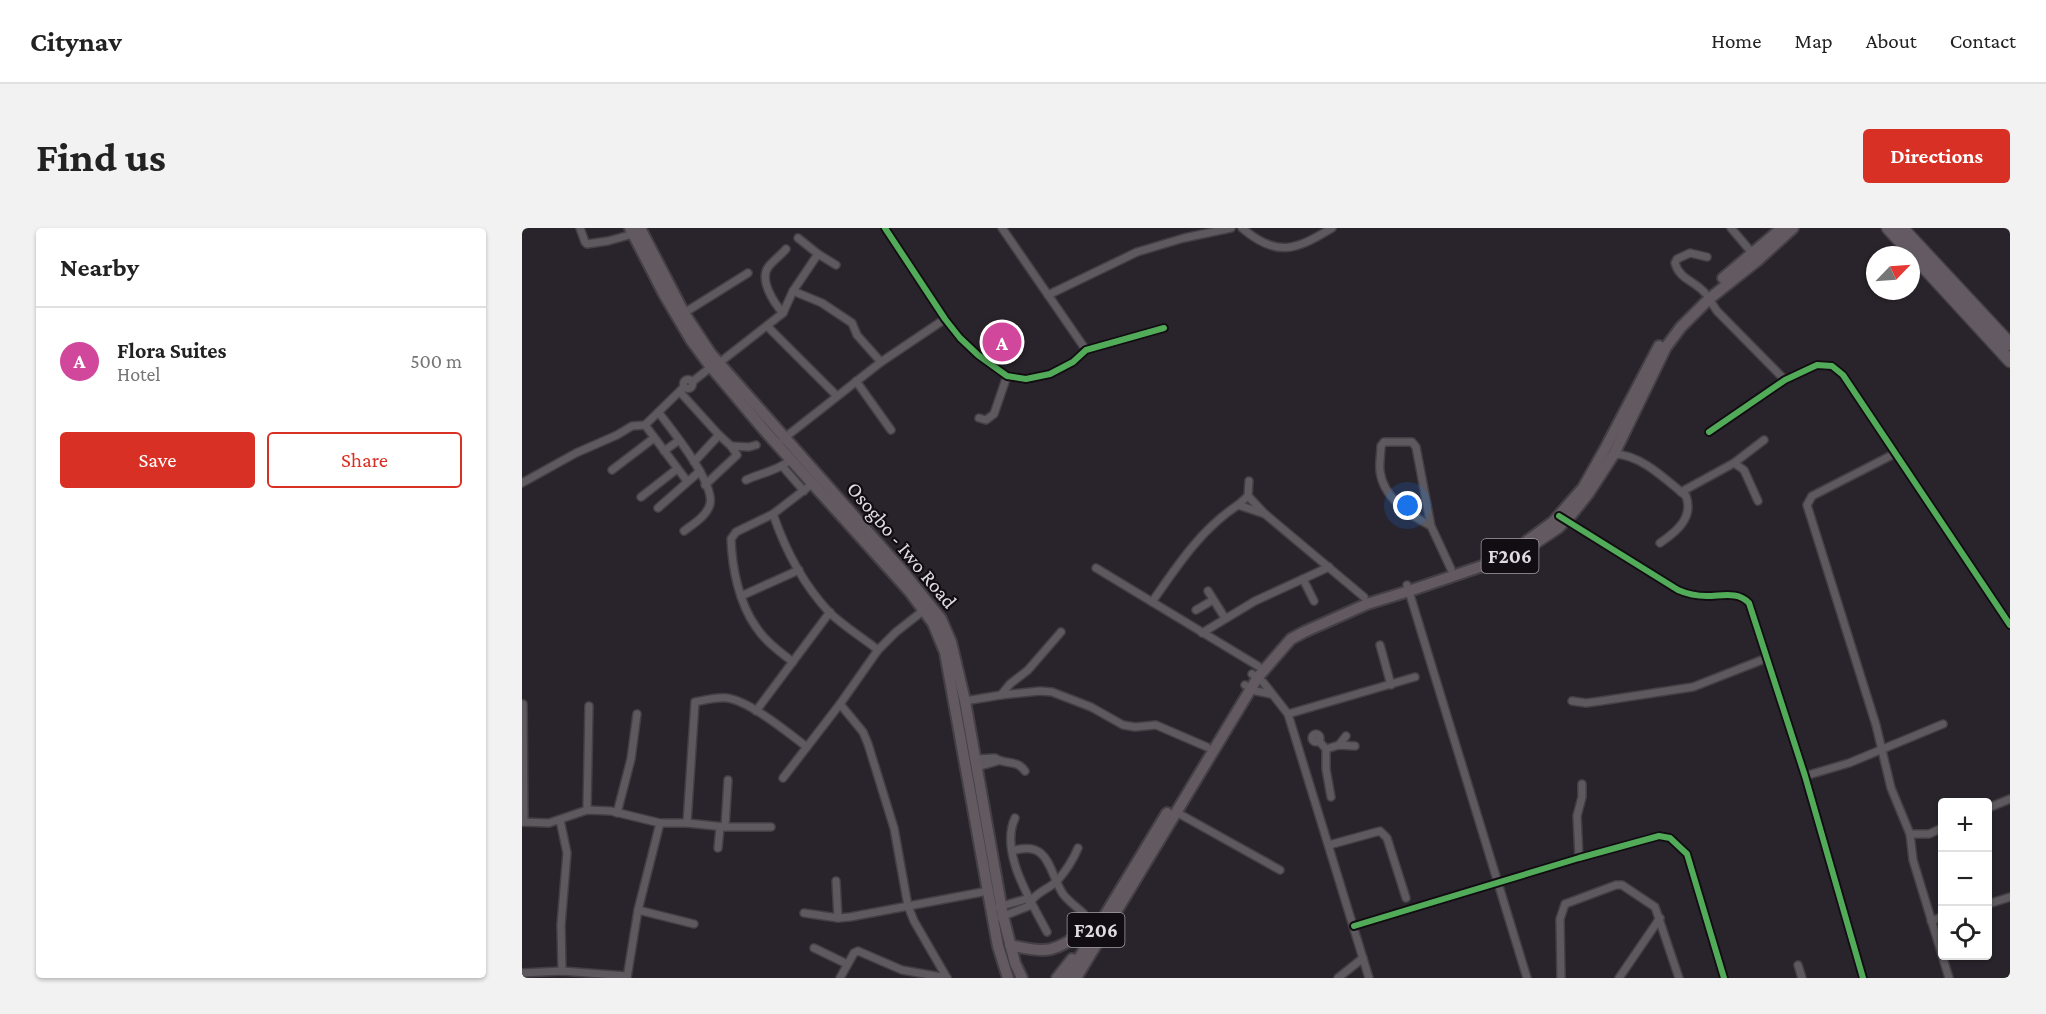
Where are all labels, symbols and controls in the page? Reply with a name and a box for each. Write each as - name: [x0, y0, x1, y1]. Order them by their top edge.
- text: Citynav: [30, 26, 122, 57]
- text: Home: [1711, 29, 1761, 53]
- text: Map: [1794, 29, 1833, 53]
- text: About: [1866, 29, 1917, 53]
- text: Contact: [1950, 29, 2016, 53]
- button: Directions: [1863, 129, 2010, 183]
- text: Find us: [36, 133, 166, 180]
- north arrow: [1866, 246, 1920, 300]
- text: Nearby: [60, 253, 139, 282]
- pin: A: [982, 320, 1022, 364]
- text: Flora Suites: [117, 338, 226, 363]
- text: A: [74, 350, 85, 372]
- text: 500 m: [410, 350, 462, 372]
- text: Hotel: [117, 363, 161, 385]
- button: Save: [60, 432, 255, 488]
- button: Share: [267, 432, 462, 488]
- street label: Osogbo - Iwo Road: [842, 477, 962, 613]
- your location: [1393, 491, 1422, 520]
- road number: F206: [1482, 539, 1538, 573]
- map controls: [1938, 798, 1992, 960]
- button: +: [1938, 798, 1992, 852]
- button: −: [1938, 852, 1992, 906]
- button: locate: [1938, 906, 1992, 960]
- road number: F206: [1068, 913, 1124, 947]

